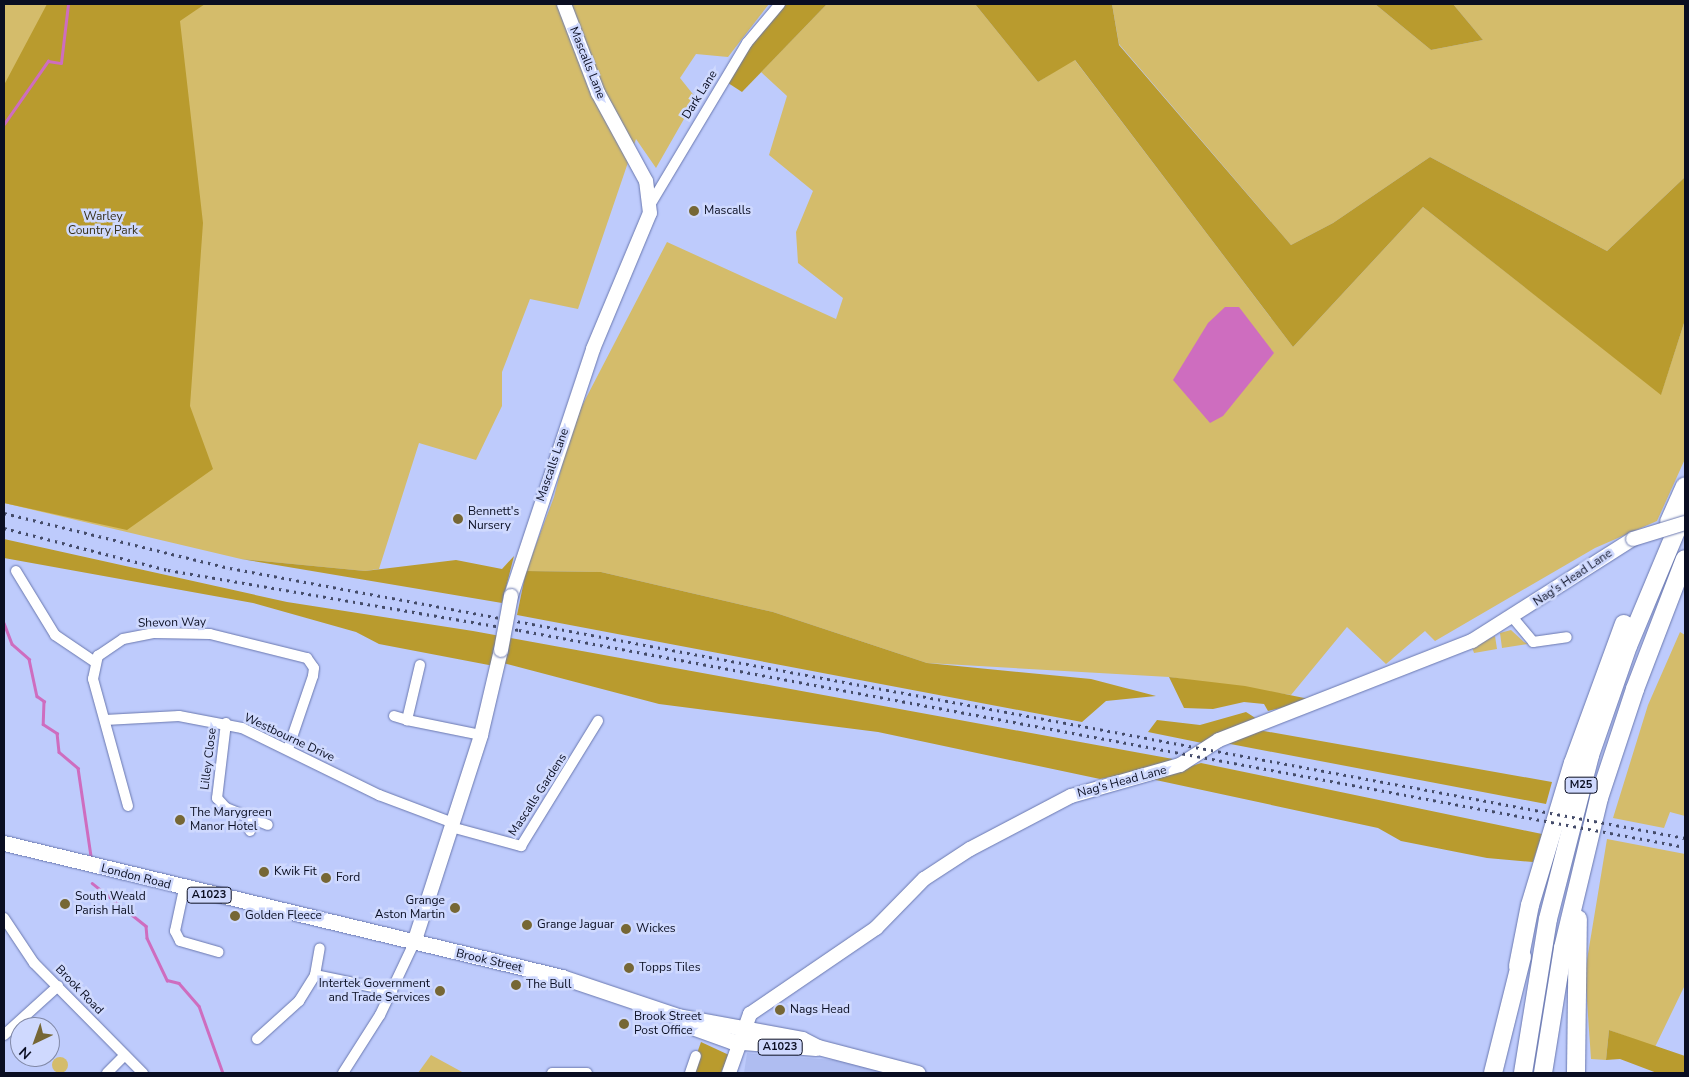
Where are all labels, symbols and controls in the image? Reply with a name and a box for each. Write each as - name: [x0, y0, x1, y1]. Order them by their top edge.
- street label: Mascalls Lane: [566, 25, 608, 101]
- street label: Dark Lane: [679, 68, 721, 122]
- place label: Mascalls: [704, 204, 751, 218]
- marker: Mascalls: [688, 205, 700, 217]
- park label: Warley Country Park: [68, 210, 138, 238]
- street label: Mascalls Lane: [534, 427, 572, 503]
- place label: Bennett's Nursery: [468, 505, 519, 533]
- marker: Bennett's Nursery: [452, 513, 464, 525]
- street label: Nag's Head Lane: [1531, 546, 1615, 610]
- street label: Shevon Way: [138, 615, 206, 631]
- street label: Westbourne Drive: [241, 711, 337, 765]
- street label: Lilley Close: [198, 727, 220, 791]
- street label: Mascalls Gardens: [506, 751, 570, 839]
- street label: Nag's Head Lane: [1076, 763, 1168, 801]
- road number: M25: [1564, 776, 1598, 794]
- place label: The Marygreen Manor Hotel: [190, 806, 272, 834]
- marker: The Marygreen Manor Hotel: [174, 814, 186, 826]
- street label: London Road: [100, 861, 172, 893]
- place label: Kwik Fit: [274, 865, 317, 879]
- marker: Kwik Fit: [258, 866, 270, 878]
- place label: Ford: [336, 871, 360, 885]
- marker: Ford: [320, 872, 332, 884]
- road number: A1023: [186, 886, 232, 904]
- place label: South Weald Parish Hall: [75, 890, 146, 918]
- place label: Grange Aston Martin: [375, 894, 445, 922]
- marker: South Weald Parish Hall: [59, 898, 71, 910]
- marker: Grange Aston Martin: [449, 902, 461, 914]
- place label: Golden Fleece: [245, 909, 322, 923]
- marker: Golden Fleece: [229, 910, 241, 922]
- place label: Grange Jaguar: [537, 918, 614, 932]
- marker: Grange Jaguar: [521, 919, 533, 931]
- place label: Wickes: [636, 922, 676, 936]
- marker: Wickes: [620, 923, 632, 935]
- street label: Brook Street: [454, 946, 524, 976]
- place label: Topps Tiles: [639, 961, 700, 975]
- street label: Brook Road: [52, 962, 106, 1018]
- marker: Topps Tiles: [623, 962, 635, 974]
- place label: Intertek Government and Trade Services: [319, 977, 430, 1005]
- place label: The Bull: [526, 978, 571, 992]
- marker: The Bull: [510, 979, 522, 991]
- marker: Intertek Government and Trade Services: [434, 985, 446, 997]
- place label: Nags Head: [790, 1003, 850, 1017]
- marker: Nags Head: [774, 1004, 786, 1016]
- place label: Brook Street Post Office: [634, 1010, 701, 1038]
- north arrow: [10, 1017, 60, 1067]
- marker: Brook Street Post Office: [618, 1018, 630, 1030]
- road number: A1023: [758, 1038, 802, 1056]
- text: N: [15, 1042, 36, 1063]

